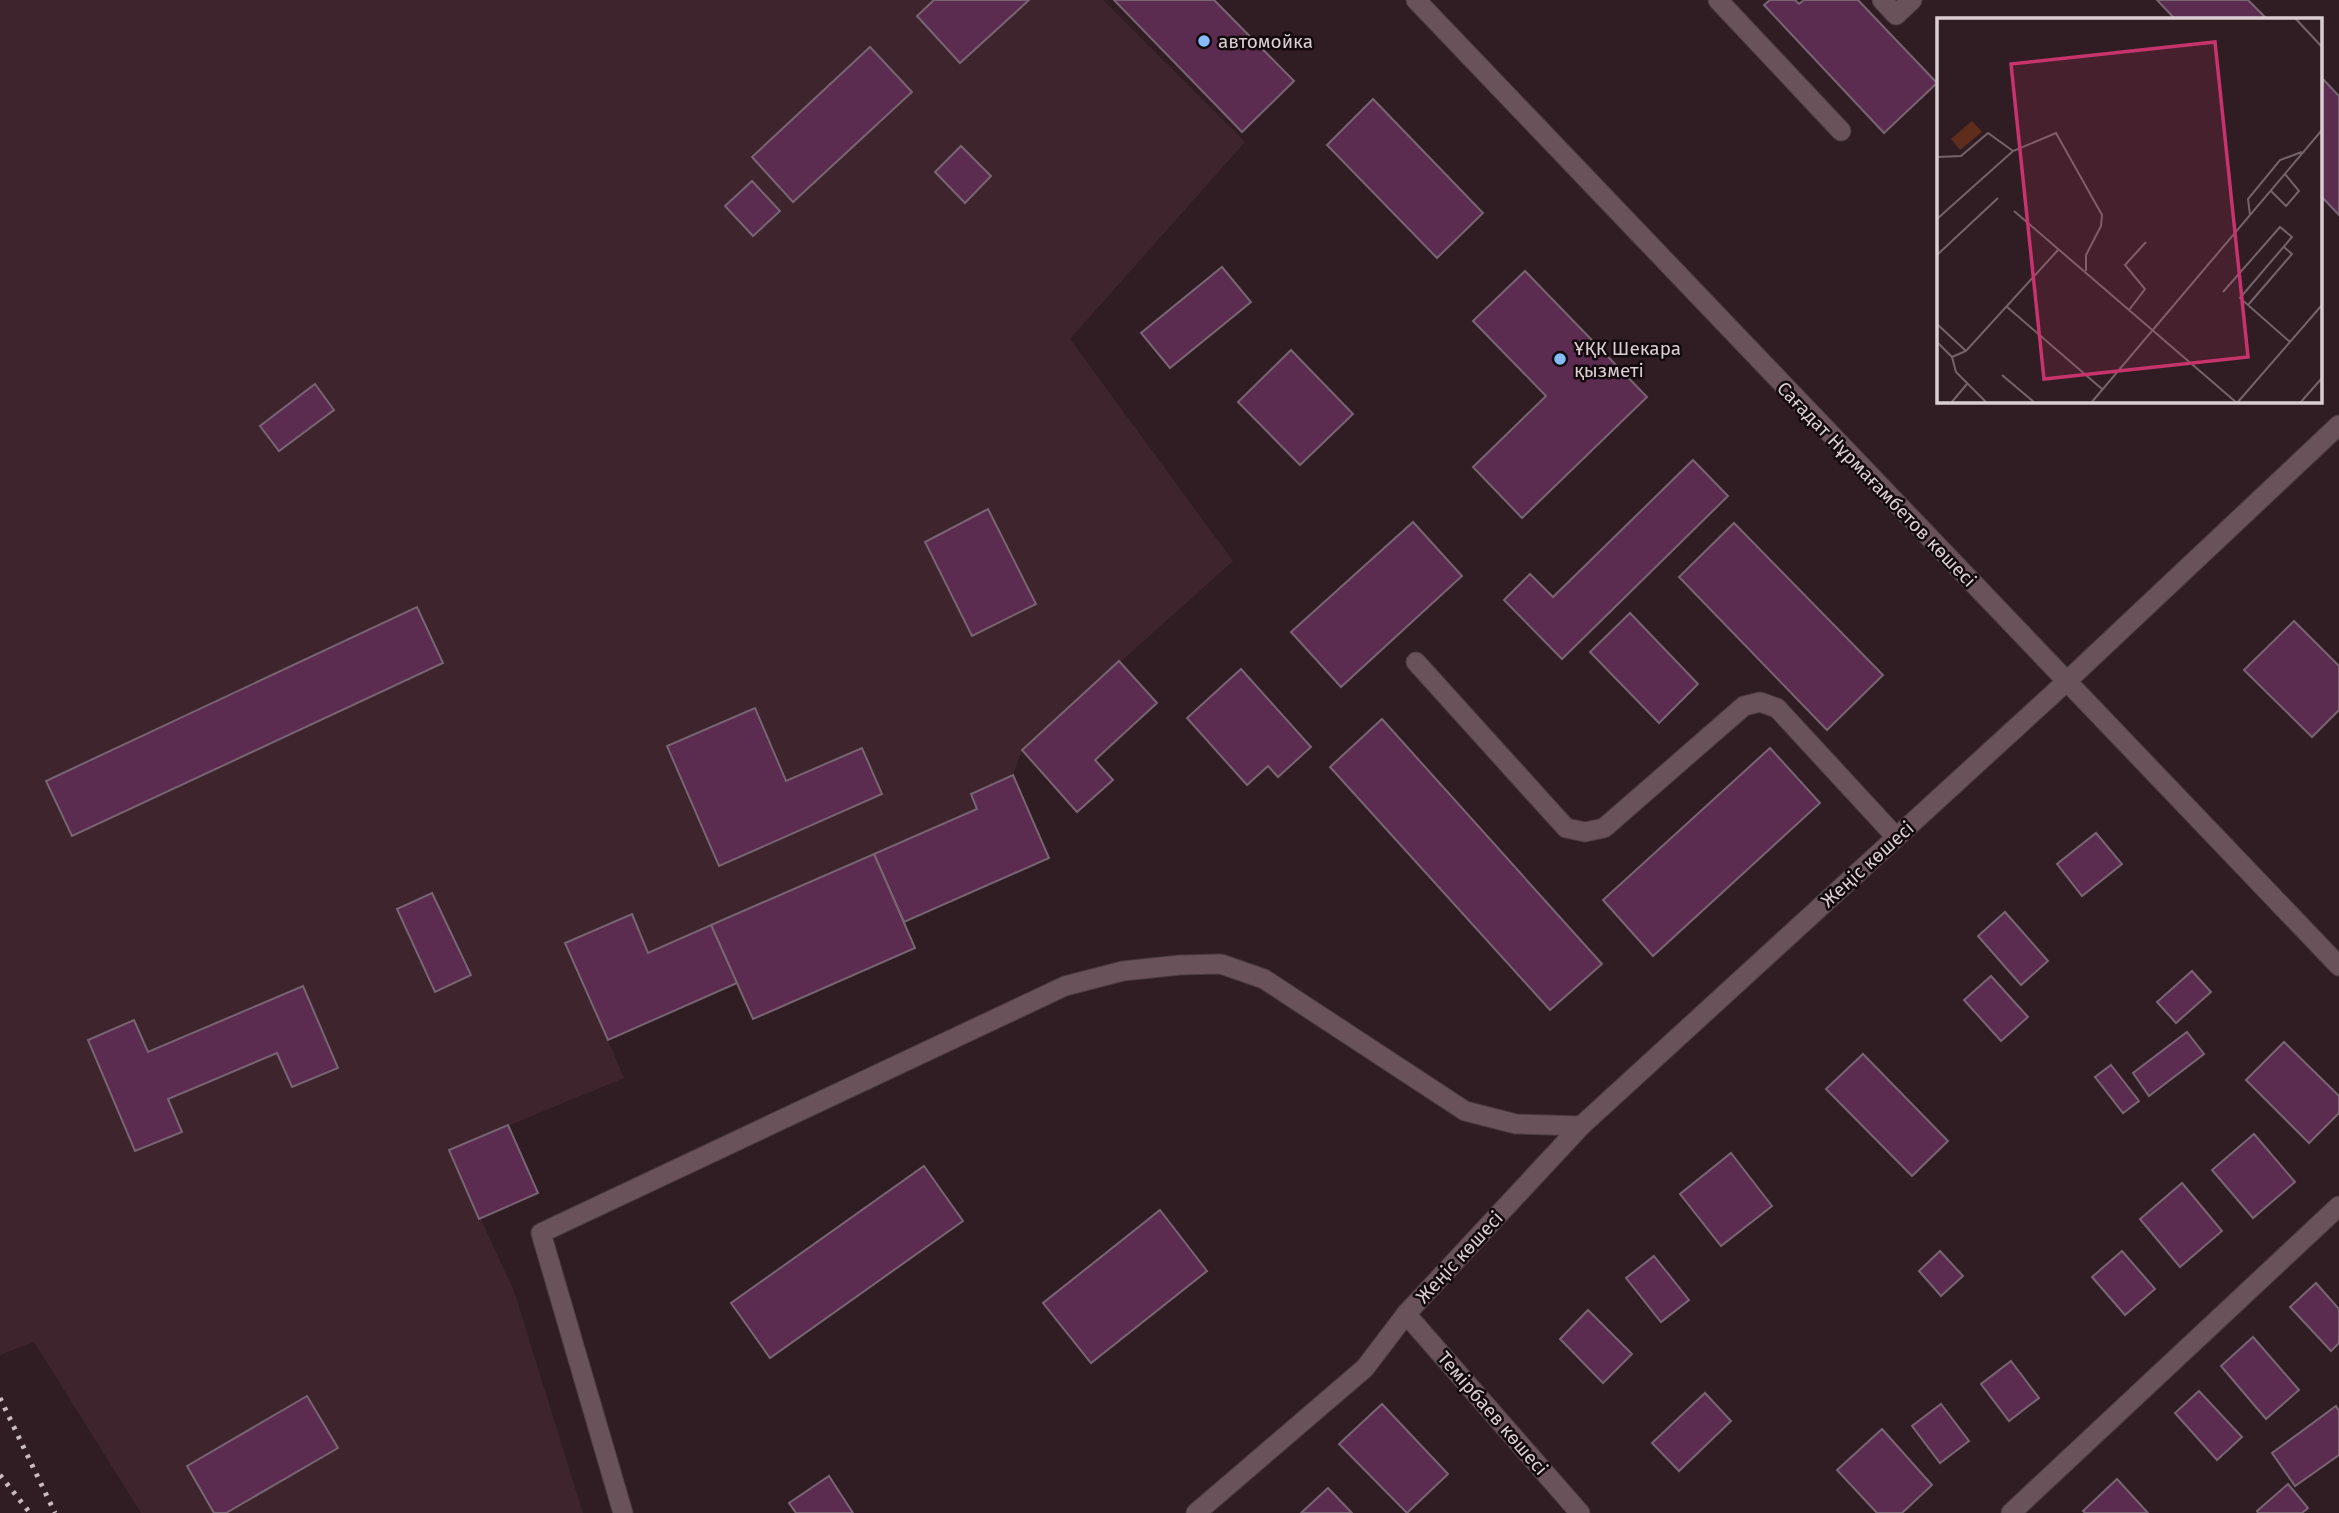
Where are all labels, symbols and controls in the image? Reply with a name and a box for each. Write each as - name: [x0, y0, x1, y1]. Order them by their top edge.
- inset map: [1937, 18, 2322, 402]
- place label: автомойка: [1218, 30, 1313, 53]
- marker: автомойка: [1196, 33, 1212, 49]
- place label: ҰҚК Шекара қызметі: [1574, 337, 1681, 382]
- marker: ҰҚК Шекара қызметі: [1552, 351, 1568, 367]
- street label: Сағадат Нұрмағамбетов көшесі: [1772, 377, 1981, 592]
- street label: Жеңіс көшесі: [1816, 817, 1919, 912]
- street label: Жеңіс көшесі: [1411, 1207, 1508, 1308]
- street label: Темірбаев көшесі: [1433, 1347, 1553, 1480]

